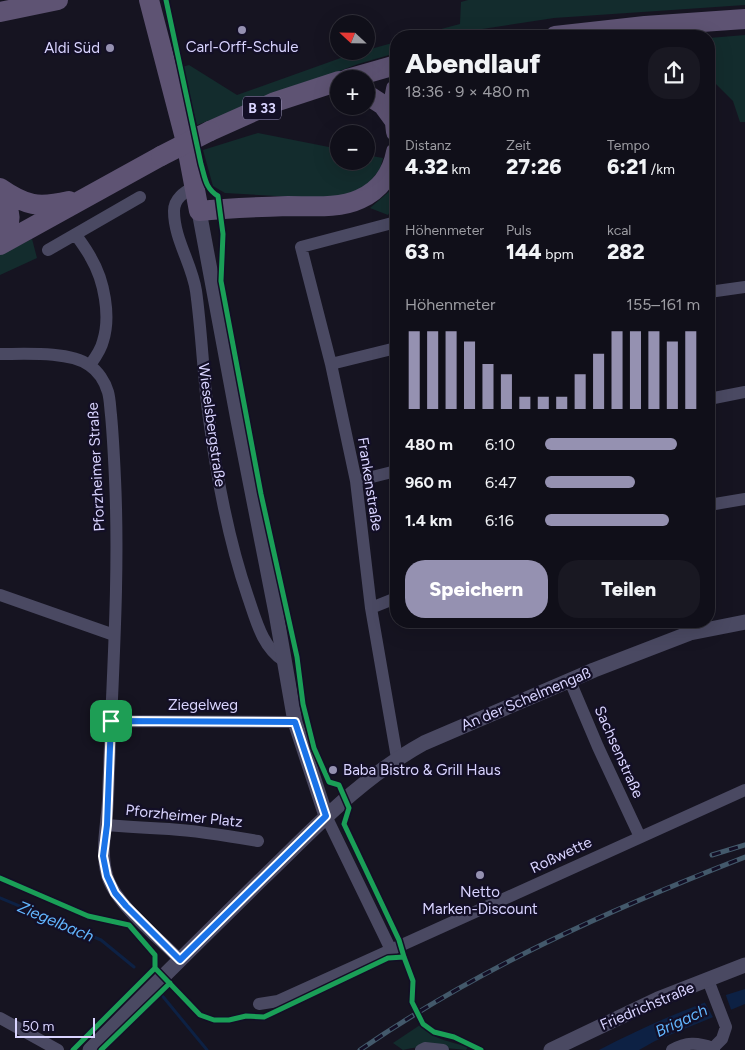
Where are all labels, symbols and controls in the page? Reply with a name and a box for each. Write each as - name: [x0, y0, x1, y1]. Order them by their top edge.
- north arrow: [330, 15, 375, 60]
- map controls: [330, 15, 375, 170]
- marker: Carl-Orff-Schule: [236, 24, 248, 36]
- place label: Carl-Orff-Schule: [186, 38, 298, 56]
- place label: Aldi Süd: [44, 39, 100, 57]
- marker: Aldi Süd: [104, 42, 116, 54]
- text: Abendlauf: [405, 46, 541, 80]
- button: share: [648, 47, 700, 99]
- button: +: [330, 70, 375, 115]
- text: 18:36 · 9 × 480 m: [405, 82, 530, 101]
- road number: B 33: [243, 96, 281, 120]
- button: −: [330, 125, 375, 170]
- text: Distanz: [405, 137, 452, 154]
- text: Zeit: [506, 137, 531, 154]
- text: Tempo: [607, 137, 650, 154]
- text: 4.32: [405, 154, 448, 179]
- text: 27:26: [506, 154, 562, 179]
- text: 6:21: [607, 154, 647, 179]
- text: km: [448, 161, 470, 178]
- text: /km: [647, 161, 675, 178]
- text: Höhenmeter: [405, 222, 484, 239]
- text: Puls: [506, 222, 531, 239]
- text: kcal: [607, 222, 631, 239]
- text: 63: [405, 239, 429, 264]
- text: 144: [506, 239, 542, 264]
- text: 282: [607, 239, 645, 264]
- text: m: [429, 246, 444, 263]
- text: bpm: [542, 246, 574, 263]
- text: Höhenmeter: [405, 295, 495, 314]
- text: 155–161 m: [626, 295, 700, 314]
- street label: Wieselsbergstraße: [194, 362, 230, 488]
- street label: Pforzheimer Straße: [84, 402, 108, 532]
- text: 480 m: [405, 435, 453, 454]
- text: 6:10: [485, 435, 515, 454]
- street label: Frankenstraße: [354, 436, 386, 532]
- text: 960 m: [405, 473, 452, 492]
- text: 6:47: [485, 473, 517, 492]
- text: 1.4 km: [405, 511, 452, 530]
- text: 6:16: [485, 511, 514, 530]
- button: Speichern: [405, 560, 548, 618]
- button: Teilen: [558, 560, 700, 618]
- street label: An der Schelmengaß: [458, 663, 594, 735]
- street label: Ziegelweg: [168, 696, 238, 714]
- pin: [90, 700, 132, 742]
- street label: Sachsenstraße: [591, 703, 647, 801]
- icon: arrive: [97, 707, 125, 735]
- place label: Baba Bistro & Grill Haus: [343, 761, 501, 779]
- marker: Baba Bistro & Grill Haus: [327, 764, 339, 776]
- street label: Pforzheimer Platz: [125, 801, 243, 831]
- street label: Roßwette: [527, 833, 595, 877]
- marker: Netto Marken-Discount: [474, 869, 486, 881]
- place label: Netto Marken-Discount: [422, 883, 538, 918]
- water label: Ziegelbach: [15, 897, 97, 946]
- street label: Friedrichstraße: [597, 978, 697, 1034]
- water label: Brigach: [652, 1000, 710, 1041]
- scale bar: [15, 1015, 95, 1038]
- text: 50 m: [22, 1018, 54, 1035]

